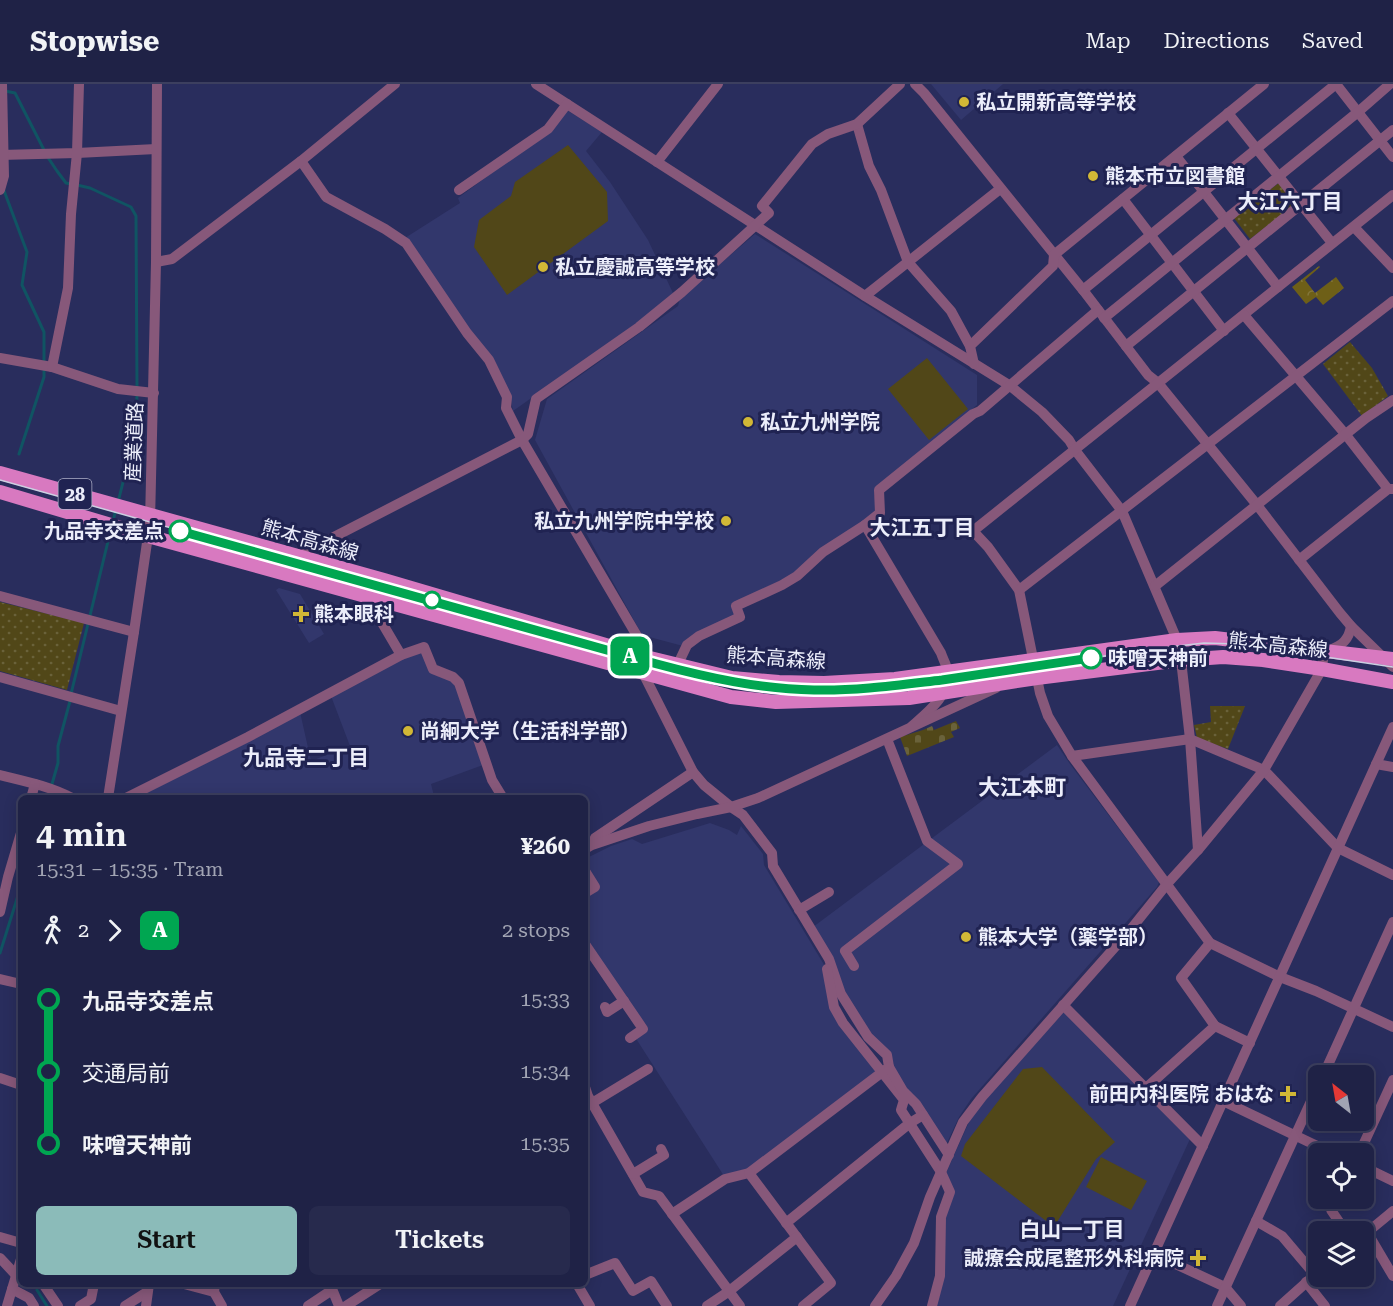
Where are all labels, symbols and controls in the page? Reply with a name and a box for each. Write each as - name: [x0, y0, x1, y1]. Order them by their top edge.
- text: Stopwise: [30, 25, 159, 58]
- text: Map: [1086, 29, 1130, 53]
- text: Directions: [1163, 29, 1269, 53]
- text: Saved: [1302, 29, 1363, 53]
- place label: 私立開新高等学校: [976, 90, 1136, 114]
- marker: 私立開新高等学校: [957, 95, 971, 109]
- place label: 熊本市立図書館: [1105, 164, 1245, 188]
- marker: 熊本市立図書館: [1086, 169, 1100, 183]
- district label: 大江六丁目: [1238, 190, 1343, 214]
- place label: 私立慶誠高等学校: [555, 255, 715, 279]
- marker: 私立慶誠高等学校: [536, 260, 550, 274]
- street label: 産業道路: [121, 402, 147, 482]
- place label: 私立九州学院: [760, 410, 880, 434]
- marker: 私立九州学院: [741, 415, 755, 429]
- road number: 28: [58, 479, 92, 509]
- place label: 私立九州学院中学校: [534, 509, 714, 533]
- marker: 私立九州学院中学校: [719, 514, 733, 528]
- street label: 熊本高森線: [259, 515, 361, 565]
- district label: 大江五丁目: [870, 516, 975, 540]
- place label: 九品寺交差点: [44, 519, 164, 543]
- marker: 九品寺交差点: [169, 520, 191, 542]
- unlabelled marker: [423, 591, 441, 609]
- place label: 熊本眼科: [314, 602, 394, 626]
- marker: 熊本眼科: [292, 605, 310, 623]
- street label: 熊本高森線: [1227, 628, 1329, 662]
- line badge: A: [610, 636, 650, 676]
- street label: 熊本高森線: [725, 643, 827, 673]
- text: A: [622, 644, 638, 668]
- place label: 味噌天神前: [1108, 646, 1208, 670]
- marker: 味噌天神前: [1080, 647, 1102, 669]
- place label: 尚絅大学（生活科学部）: [420, 719, 640, 743]
- marker: 尚絅大学（生活科学部）: [401, 724, 415, 738]
- district label: 九品寺二丁目: [243, 746, 369, 770]
- district label: 大江本町: [978, 775, 1066, 800]
- text: 4 min: [36, 815, 127, 854]
- text: ¥260: [521, 834, 570, 859]
- text: 15:31 – 15:35 · Tram: [36, 857, 224, 881]
- icon: walk: [36, 914, 69, 947]
- icon: forward: [98, 914, 131, 947]
- text: 2: [78, 918, 89, 942]
- text: A: [152, 918, 167, 942]
- text: 2 stops: [502, 918, 570, 942]
- place label: 熊本大学（薬学部）: [978, 925, 1158, 949]
- marker: 熊本大学（薬学部）: [959, 930, 973, 944]
- text: 15:33: [520, 987, 570, 1011]
- text: 九品寺交差点: [82, 989, 214, 1014]
- text: 15:34: [520, 1059, 570, 1083]
- text: 交通局前: [82, 1061, 170, 1086]
- north arrow: [1308, 1065, 1374, 1131]
- map controls: [1308, 1065, 1374, 1287]
- place label: 前田内科医院 おはな: [1089, 1082, 1274, 1106]
- marker: 前田内科医院 おはな: [1279, 1085, 1297, 1103]
- text: 15:35: [520, 1131, 570, 1155]
- text: 味噌天神前: [82, 1133, 192, 1158]
- button: locate: [1308, 1143, 1374, 1209]
- button: Start: [36, 1206, 297, 1275]
- button: Tickets: [309, 1206, 570, 1275]
- district label: 白山一丁目: [1020, 1218, 1125, 1242]
- button: layers: [1308, 1221, 1374, 1287]
- place label: 誠療会成尾整形外科病院: [964, 1246, 1184, 1270]
- marker: 誠療会成尾整形外科病院: [1189, 1249, 1207, 1267]

